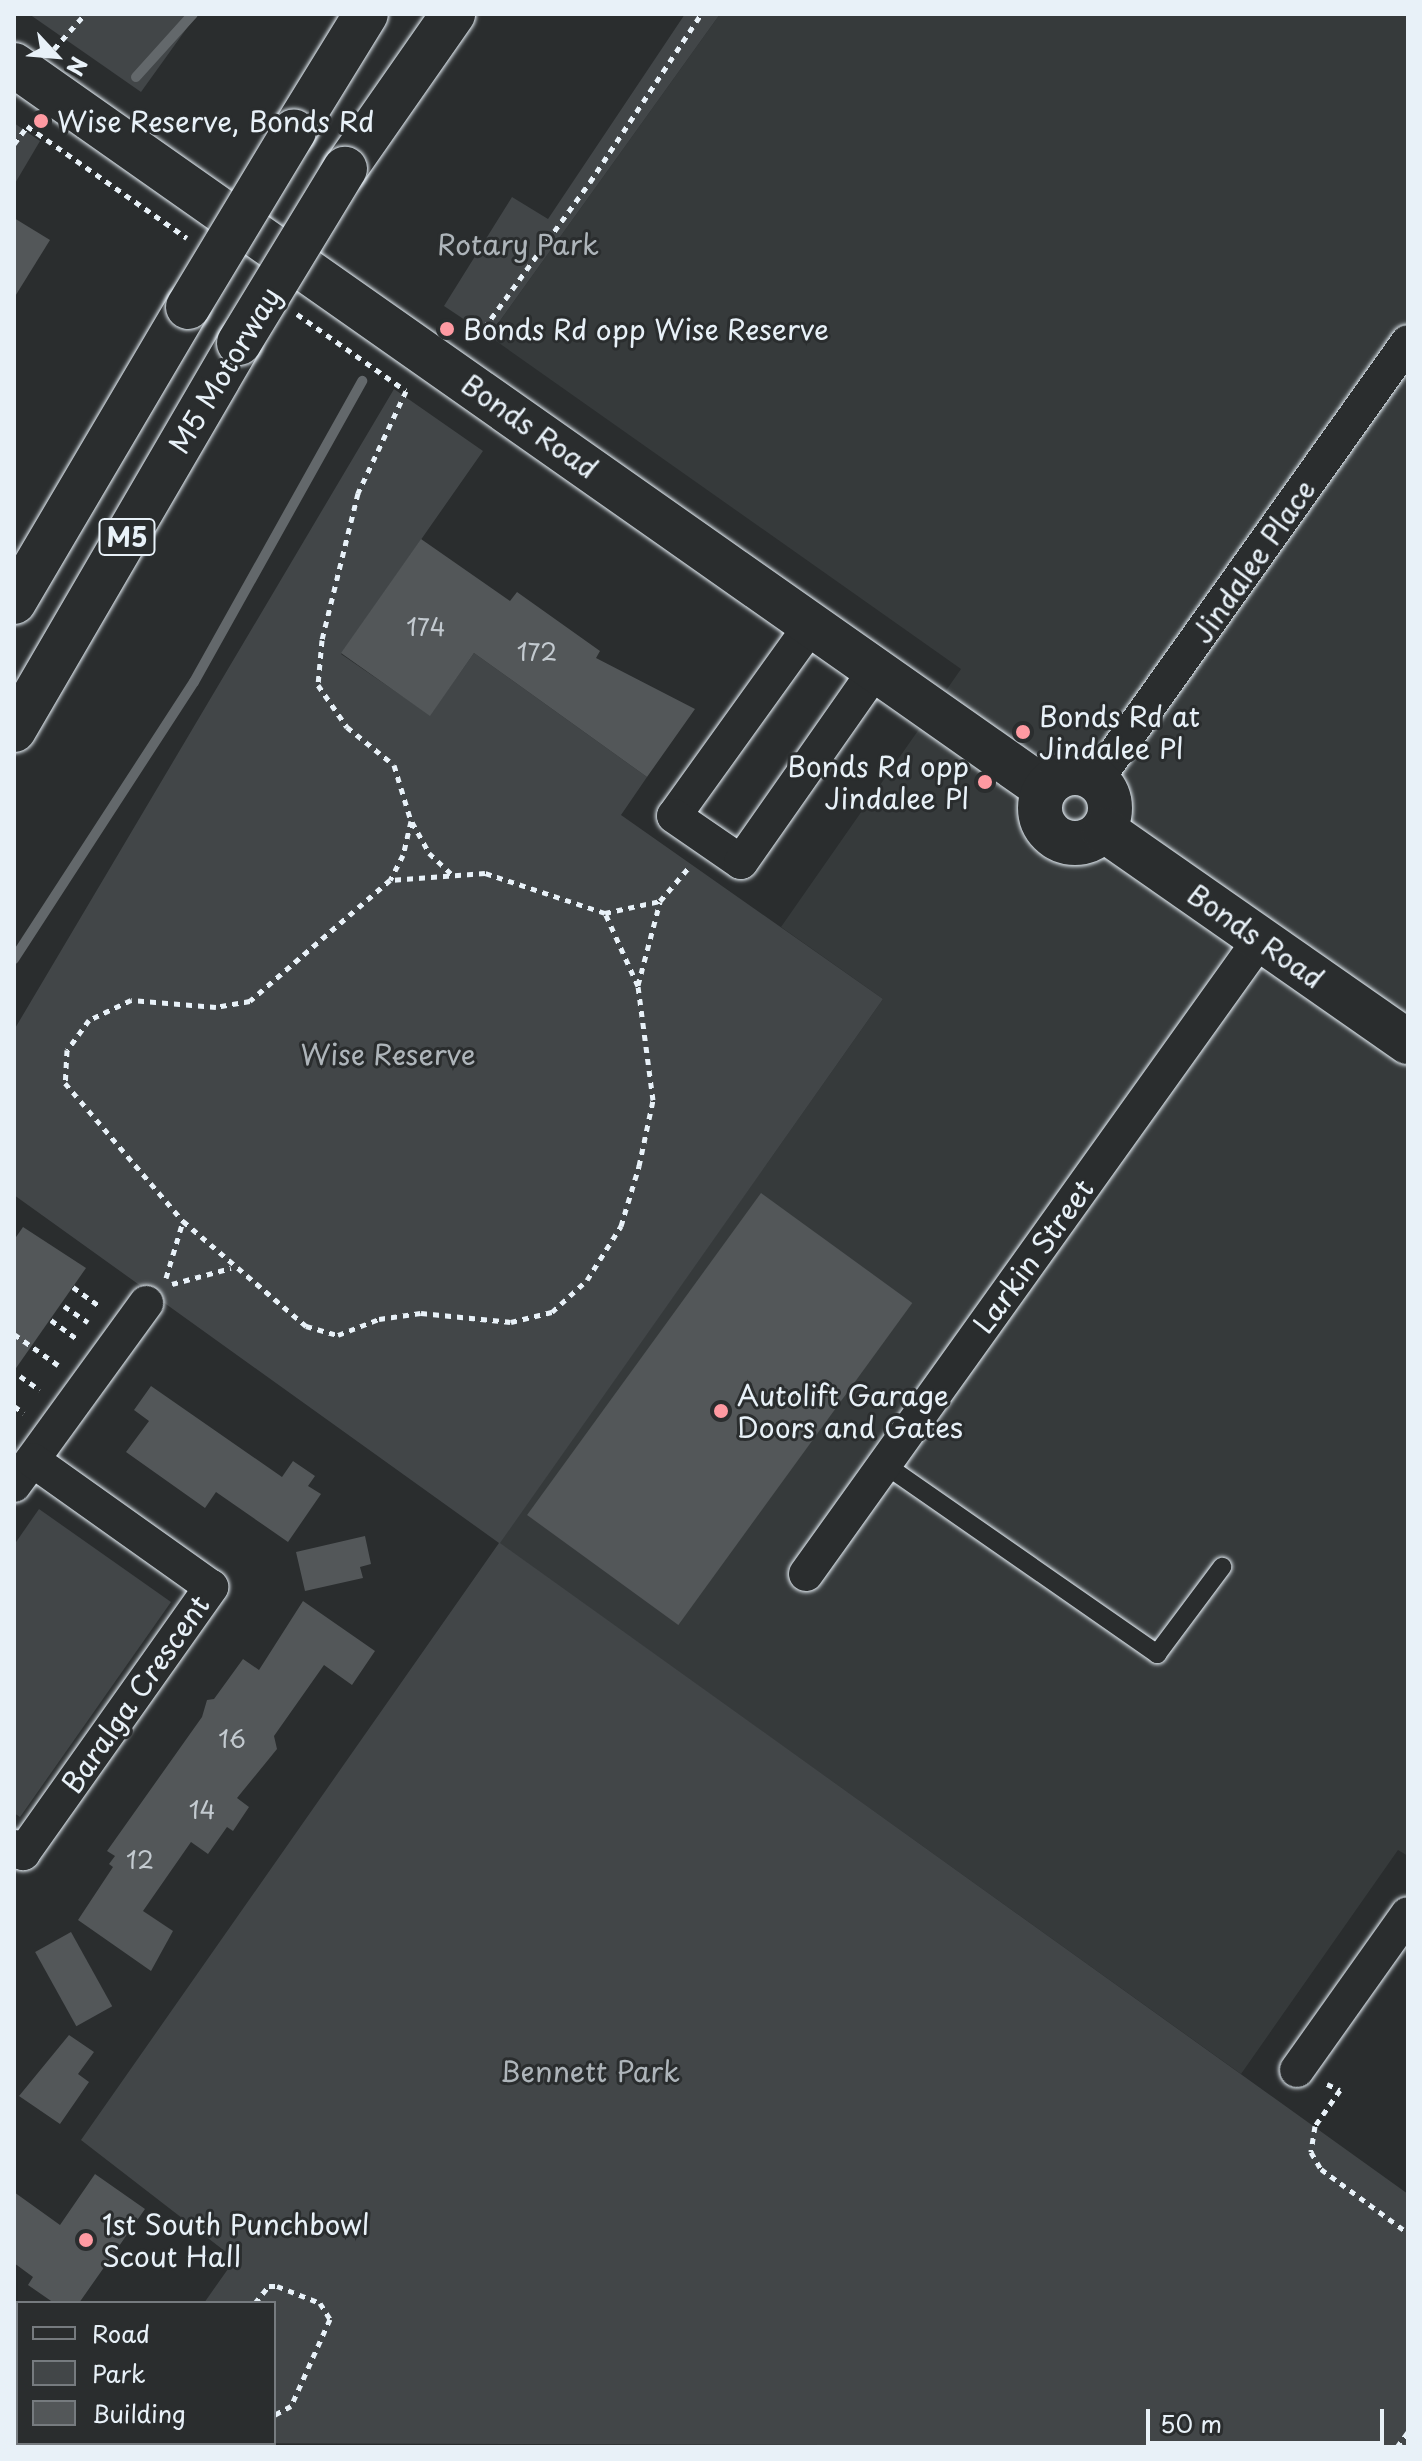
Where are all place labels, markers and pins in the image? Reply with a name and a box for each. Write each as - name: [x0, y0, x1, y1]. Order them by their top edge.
- place label: Wise Reserve, Bonds Rd: [57, 104, 374, 138]
- marker: Wise Reserve, Bonds Rd: [32, 112, 50, 130]
- place label: Bonds Rd opp Wise Reserve: [463, 312, 831, 346]
- marker: Bonds Rd opp Wise Reserve: [438, 320, 456, 338]
- place label: Bonds Rd at Jindalee Pl: [1039, 699, 1202, 765]
- marker: Bonds Rd at Jindalee Pl: [1014, 723, 1032, 741]
- place label: Bonds Rd opp Jindalee Pl: [786, 749, 969, 815]
- marker: Bonds Rd opp Jindalee Pl: [976, 773, 994, 791]
- place label: Autolift Garage Doors and Gates: [737, 1378, 963, 1444]
- marker: Autolift Garage Doors and Gates: [712, 1402, 730, 1420]
- place label: 1st South Punchbowl Scout Hall: [102, 2207, 377, 2273]
- marker: 1st South Punchbowl Scout Hall: [77, 2231, 95, 2249]

